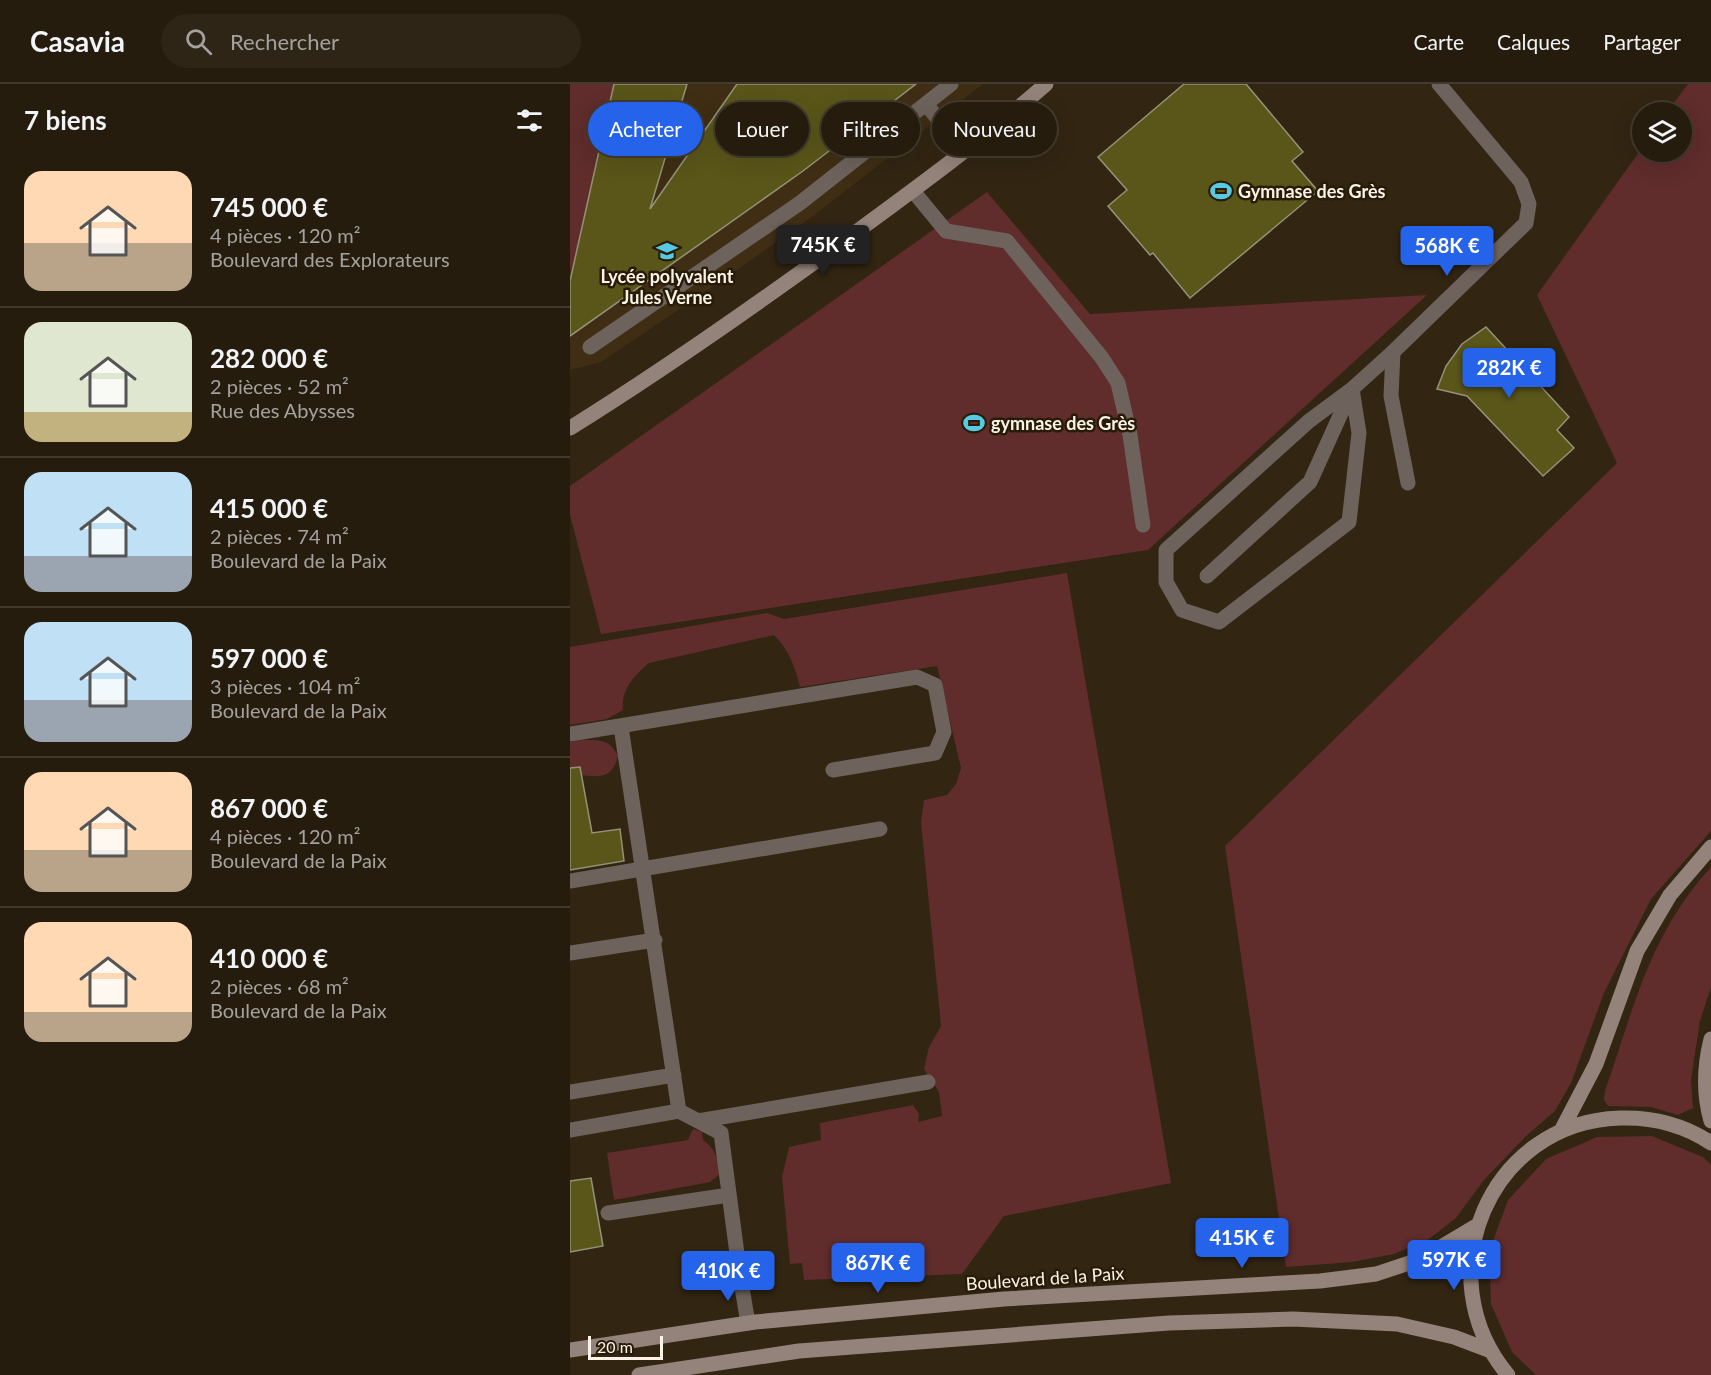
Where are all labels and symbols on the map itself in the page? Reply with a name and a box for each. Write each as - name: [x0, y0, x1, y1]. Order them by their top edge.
- sports icon: Gymnase des Grès: [1209, 179, 1233, 203]
- place label: Gymnase des Grès: [1238, 180, 1386, 202]
- pin: 745K €: [774, 225, 872, 276]
- pin: 568K €: [1398, 226, 1496, 277]
- school or university icon: Lycée polyvalent Jules Verne: [655, 239, 679, 263]
- place label: Lycée polyvalent Jules Verne: [601, 265, 734, 308]
- pin: 282K €: [1460, 348, 1558, 399]
- sports icon: gymnase des Grès: [962, 411, 986, 435]
- place label: gymnase des Grès: [991, 412, 1135, 434]
- pin: 415K €: [1193, 1218, 1291, 1269]
- pin: 597K €: [1405, 1240, 1503, 1291]
- pin: 867K €: [829, 1243, 927, 1294]
- pin: 410K €: [679, 1251, 777, 1302]
- street label: Boulevard de la Paix: [965, 1261, 1125, 1295]
- scale bar: [588, 1333, 663, 1360]

